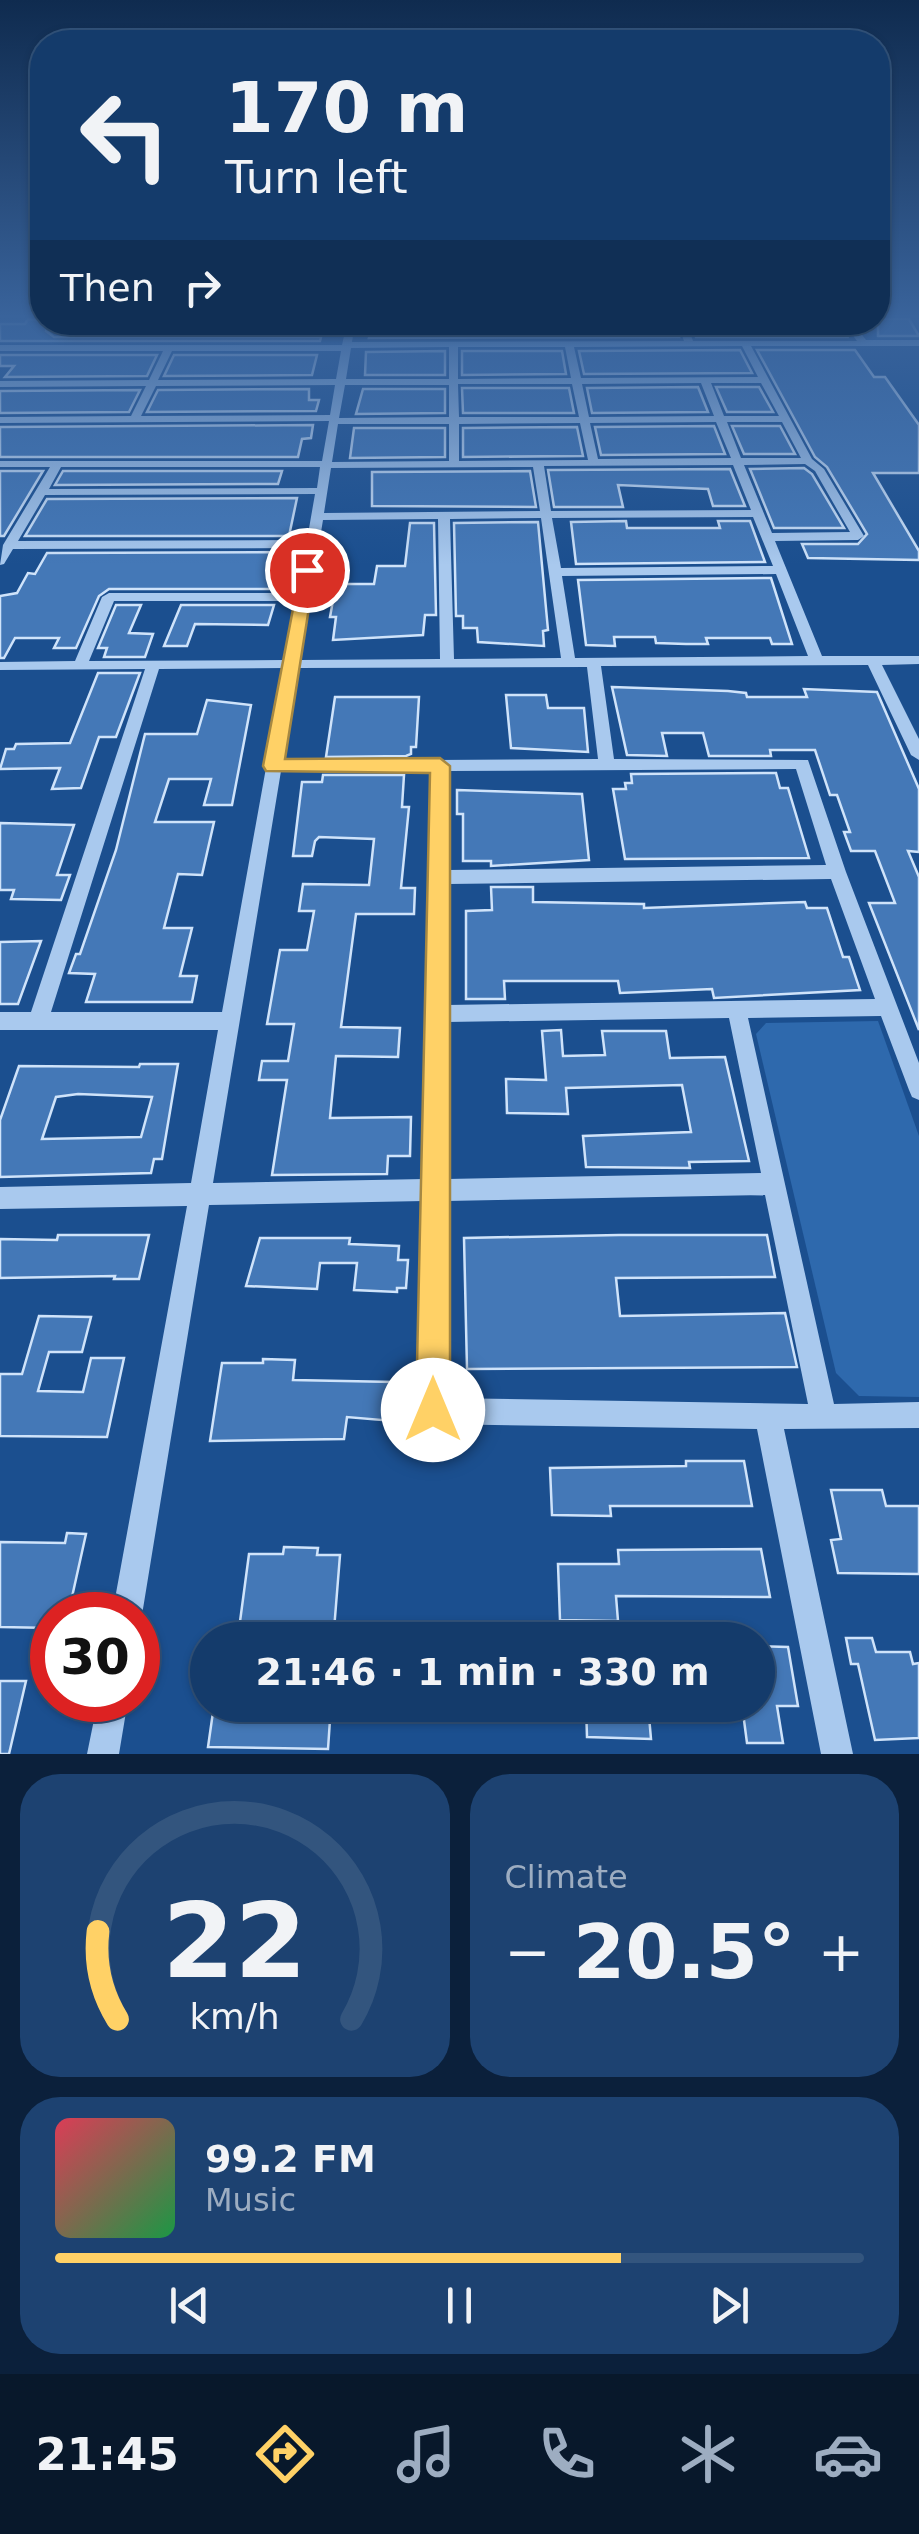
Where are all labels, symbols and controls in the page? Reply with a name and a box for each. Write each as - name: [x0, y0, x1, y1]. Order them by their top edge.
- text: 170 m: [225, 67, 468, 149]
- icon: left: [60, 70, 190, 200]
- text: Turn left: [225, 151, 408, 204]
- icon: right: [175, 260, 230, 315]
- text: Then: [60, 266, 155, 310]
- pin: [265, 528, 350, 613]
- icon: arrive: [280, 543, 335, 598]
- position arrow: [381, 1358, 485, 1462]
- speed limit sign: 30: [30, 1592, 160, 1722]
- text: 21:46 · 1 min · 330 m: [255, 1650, 710, 1694]
- text: Climate: [505, 1858, 628, 1896]
- text: 22: [162, 1880, 307, 2002]
- text: 20.5°: [573, 1908, 796, 1996]
- text: −: [505, 1920, 551, 1984]
- text: +: [818, 1920, 864, 1984]
- text: km/h: [190, 1996, 280, 2037]
- text: 99.2 FM: [205, 2137, 376, 2181]
- text: Music: [205, 2181, 296, 2219]
- icon: previous: [162, 2278, 217, 2333]
- icon: pause: [432, 2278, 487, 2333]
- icon: next: [702, 2278, 757, 2333]
- icon: directions: [250, 2419, 320, 2489]
- icon: music: [391, 2419, 461, 2489]
- icon: phone: [532, 2419, 602, 2489]
- icon: climate: [673, 2419, 743, 2489]
- icon: car: [813, 2419, 883, 2489]
- text: 21:45: [35, 2428, 179, 2481]

